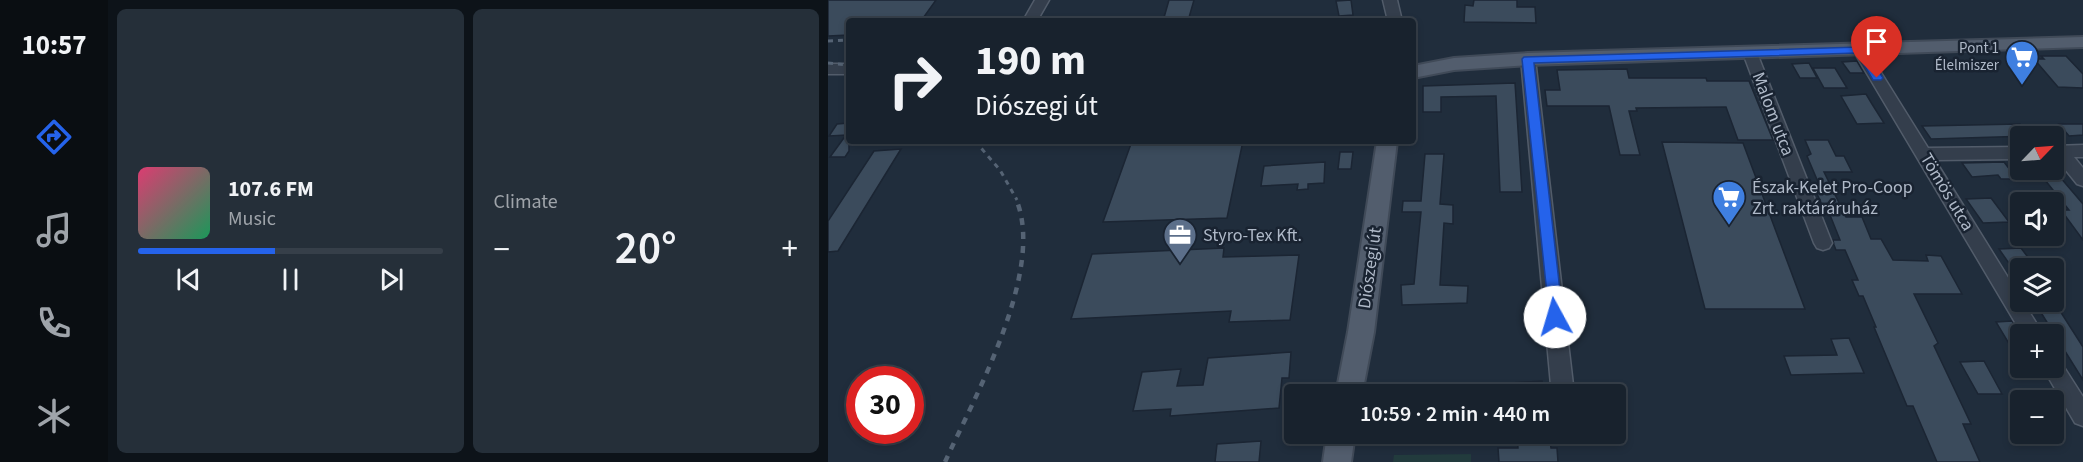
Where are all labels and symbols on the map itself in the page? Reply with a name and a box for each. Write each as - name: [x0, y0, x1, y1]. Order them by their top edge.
- pin: [1851, 16, 1902, 78]
- place label: Pont 1 Élelmiszer: [1935, 38, 2000, 76]
- supermarket icon: Pont 1 Élelmiszer: [2004, 39, 2040, 86]
- street label: Malom utca: [1746, 69, 1800, 159]
- north arrow: [2010, 126, 2064, 180]
- street label: Tömös utca: [1914, 148, 1980, 236]
- place label: Észak-Kelet Pro-Coop Zrt. raktáráruház: [1752, 175, 1913, 221]
- supermarket icon: Észak-Kelet Pro-Coop Zrt. raktáráruház: [1711, 179, 1747, 226]
- office icon: Styro-Tex Kft.: [1162, 217, 1198, 264]
- place label: Styro-Tex Kft.: [1203, 223, 1302, 248]
- street label: Diószegi út: [1352, 226, 1388, 310]
- position arrow: [1523, 285, 1587, 349]
- speed limit sign: 30: [846, 366, 924, 444]

